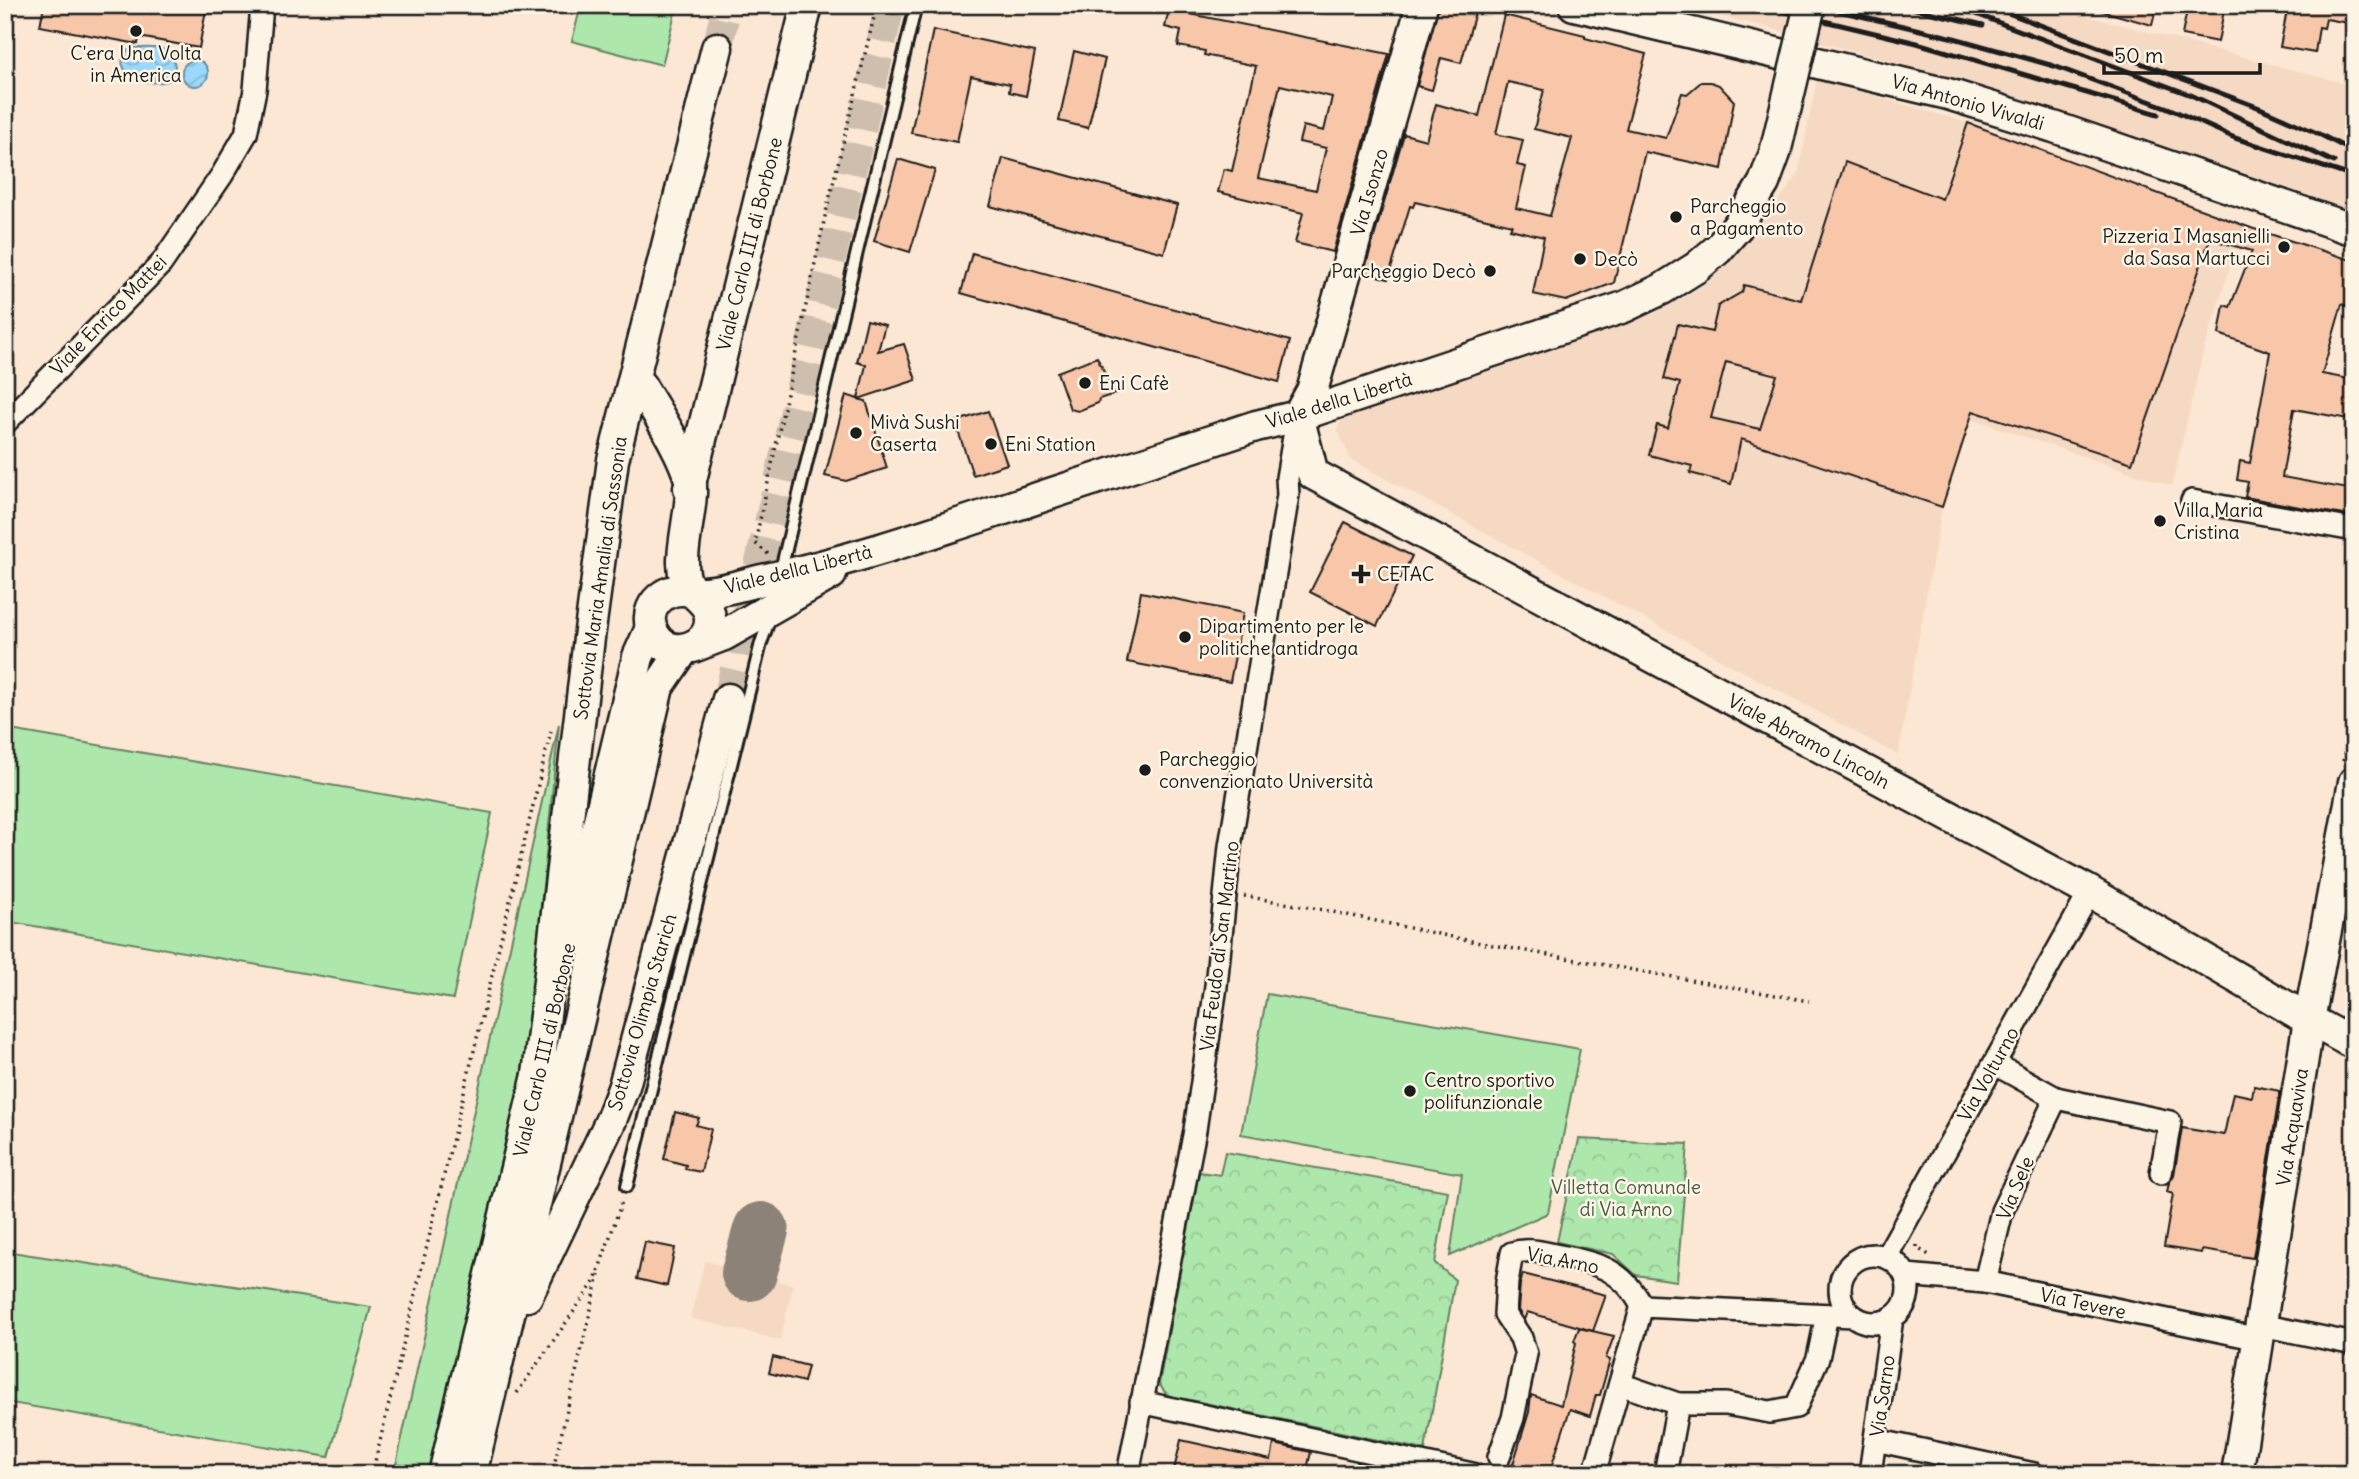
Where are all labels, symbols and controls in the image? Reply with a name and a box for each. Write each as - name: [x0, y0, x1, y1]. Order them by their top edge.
- marker: C'era Una Volta in America: [128, 23, 144, 39]
- scale bar: [2104, 32, 2259, 76]
- place label: C'era Una Volta in America: [70, 41, 202, 87]
- text: 50 m: [2114, 42, 2163, 69]
- street label: Via Antonio Vivaldi: [1889, 69, 2047, 135]
- street label: Viale Carlo III di Borbone: [711, 135, 787, 353]
- street label: Via Isonzo: [1345, 146, 1393, 238]
- place label: Parcheggio a Pagamento: [1690, 194, 1803, 240]
- marker: Parcheggio a Pagamento: [1668, 209, 1684, 225]
- place label: Pizzeria I Masanielli da Sasa Martucci: [2102, 224, 2270, 270]
- marker: Pizzeria I Masanielli da Sasa Martucci: [2276, 239, 2292, 255]
- place label: Decò: [1594, 247, 1638, 271]
- street label: Viale Enrico Mattei: [44, 250, 172, 380]
- marker: Decò: [1572, 251, 1588, 267]
- place label: Parcheggio Decò: [1331, 259, 1476, 283]
- marker: Parcheggio Decò: [1482, 263, 1498, 279]
- street label: Viale della Libertà: [1263, 366, 1415, 434]
- place label: Eni Cafè: [1099, 371, 1169, 395]
- marker: Eni Cafè: [1077, 375, 1093, 391]
- place label: Mivà Sushi Caserta: [870, 410, 960, 456]
- marker: Mivà Sushi Caserta: [848, 425, 864, 441]
- place label: Eni Station: [1005, 432, 1096, 456]
- street label: Sottovia Maria Amalia di Sassonia: [568, 435, 632, 721]
- marker: Eni Station: [983, 436, 999, 452]
- place label: Villa Maria Cristina: [2174, 498, 2263, 544]
- marker: Villa Maria Cristina: [2152, 513, 2168, 529]
- street label: Viale della Libertà: [722, 539, 875, 599]
- place label: CETAC: [1377, 562, 1434, 586]
- marker: CETAC: [1351, 564, 1371, 584]
- place label: Dipartimento per le politiche antidroga: [1199, 614, 1364, 660]
- marker: Dipartimento per le politiche antidroga: [1177, 629, 1193, 645]
- street label: Viale Abramo Lincoln: [1724, 688, 1894, 794]
- place label: Parcheggio convenzionato Università: [1159, 747, 1374, 793]
- marker: Parcheggio convenzionato Università: [1137, 762, 1153, 778]
- street label: Via Feudo di San Martino: [1194, 839, 1244, 1053]
- street label: Sottovia Olimpia Starich: [602, 911, 682, 1113]
- street label: Viale Carlo III di Borbone: [508, 941, 580, 1159]
- street label: Via Volturno: [1952, 1022, 2024, 1126]
- street label: Via Acquaviva: [2271, 1066, 2313, 1188]
- place label: Centro sportivo polifunzionale: [1424, 1068, 1555, 1114]
- marker: Centro sportivo polifunzionale: [1402, 1083, 1418, 1099]
- street label: Via Sele: [1991, 1153, 2039, 1223]
- park label: Villetta Comunale di Via Arno: [1551, 1175, 1701, 1221]
- street label: Via Arno: [1525, 1241, 1601, 1279]
- street label: Via Tevere: [2038, 1282, 2128, 1324]
- street label: Via Sarno: [1864, 1354, 1900, 1438]

